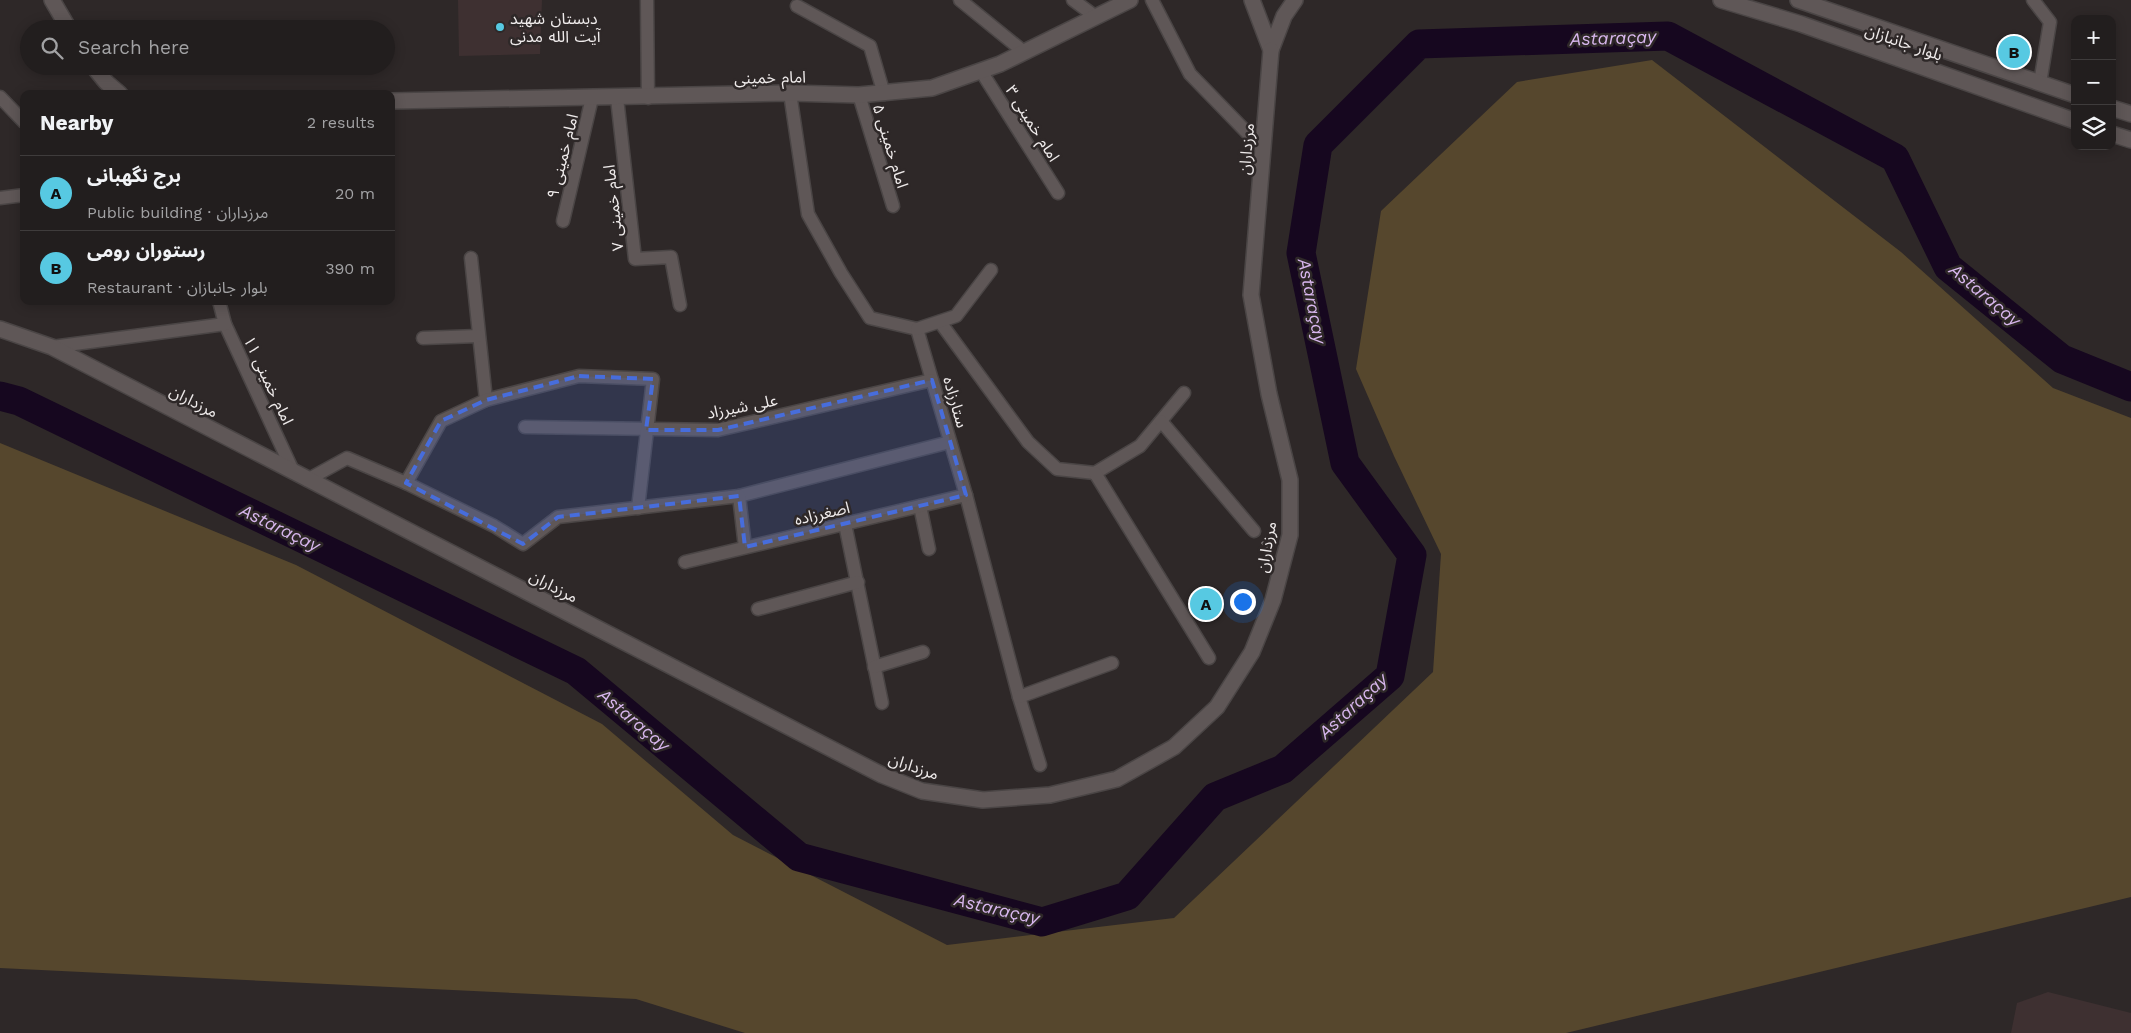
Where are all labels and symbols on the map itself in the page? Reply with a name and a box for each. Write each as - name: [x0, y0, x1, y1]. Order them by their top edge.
- place label: دبستان شهید آیت الله مدنی: [510, 9, 602, 46]
- street label: بلوار جانبازان: [1863, 20, 1945, 65]
- marker: دبستان شهید آیت الله مدنی: [494, 21, 506, 33]
- water label: Astaraçay: [1568, 25, 1658, 50]
- pin: B: [1998, 33, 2030, 71]
- street label: امام خمینی: [734, 67, 806, 91]
- street label: امام خمینی ۳: [999, 82, 1064, 167]
- street label: امام خمینی ۵: [866, 102, 912, 191]
- street label: امام خمینی ۹: [543, 112, 585, 201]
- street label: مرزداران: [1235, 122, 1258, 176]
- street label: امام خمینی ۷: [600, 164, 630, 252]
- water label: Astaraçay: [1294, 255, 1331, 347]
- water label: Astaraçay: [1945, 258, 2027, 332]
- street label: امام خمینی ۱۱: [237, 333, 297, 429]
- street label: ستارزاده: [939, 374, 972, 430]
- street label: مرزداران: [166, 381, 221, 422]
- street label: علی شیرزاد: [705, 390, 779, 423]
- street label: اصغرزاده: [793, 498, 852, 529]
- water label: Astaraçay: [236, 499, 325, 557]
- street label: مرزداران: [1253, 520, 1280, 574]
- street label: مرزداران: [526, 566, 581, 607]
- pin: A: [1190, 585, 1222, 623]
- your location: [1230, 589, 1256, 615]
- water label: Astaraçay: [1313, 667, 1393, 743]
- water label: Astaraçay: [594, 683, 676, 757]
- street label: مرزداران: [886, 749, 941, 784]
- water label: Astaraçay: [952, 888, 1043, 929]

